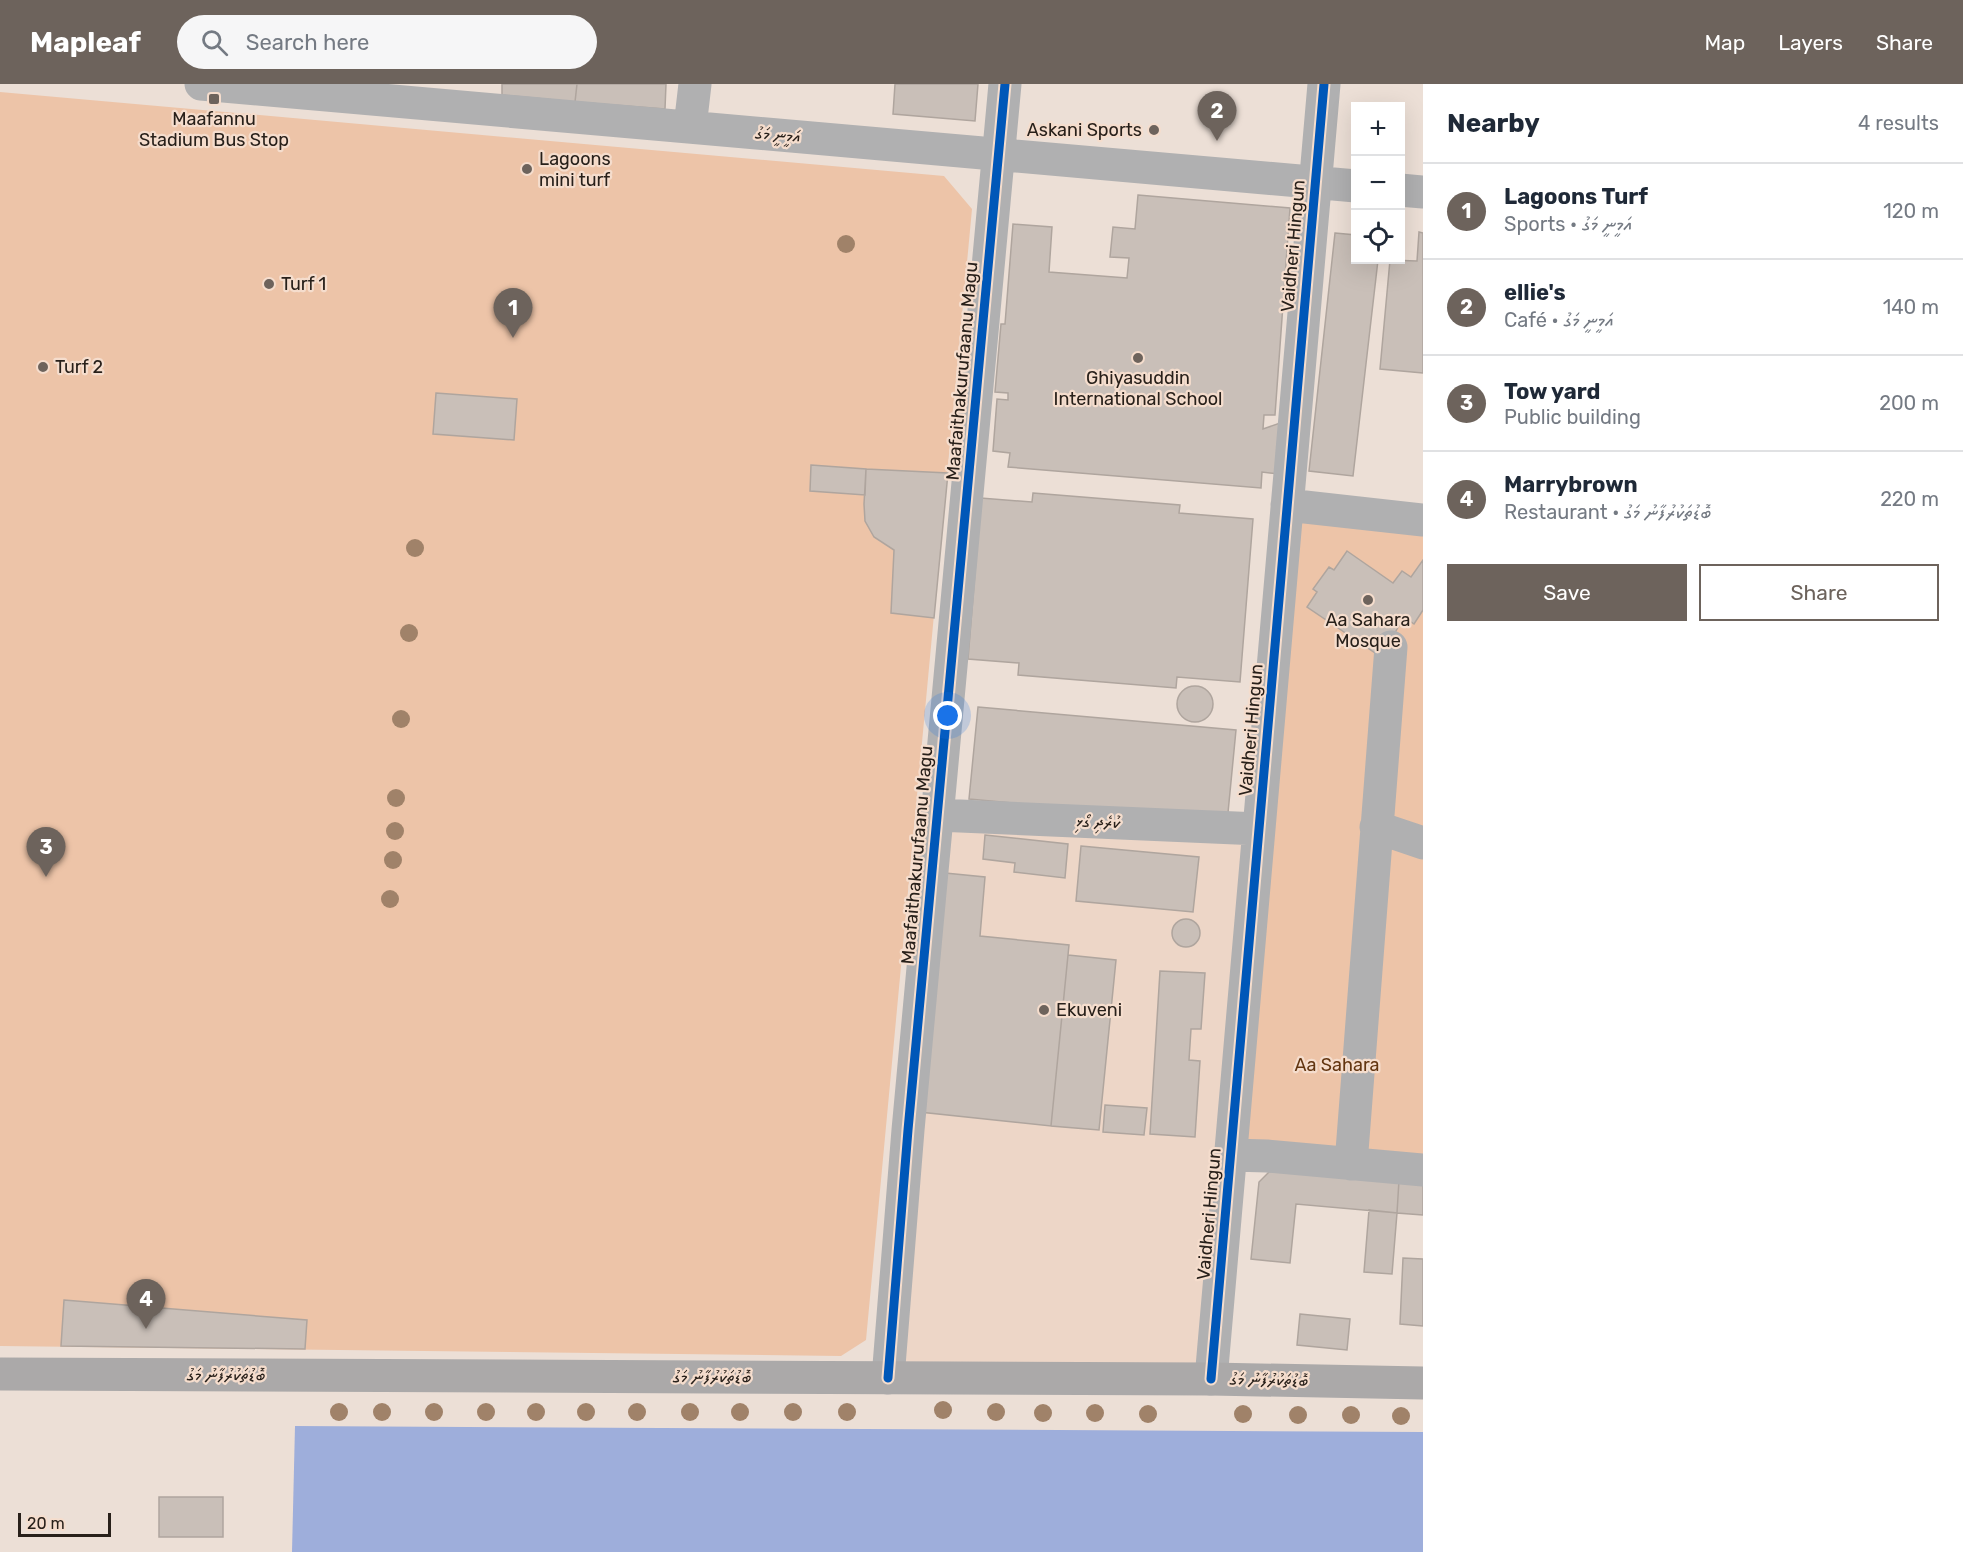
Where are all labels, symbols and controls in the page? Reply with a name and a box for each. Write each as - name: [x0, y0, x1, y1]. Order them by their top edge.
- search box: [177, 15, 597, 69]
- text: Mapleaf: [30, 26, 141, 59]
- icon: search: [198, 26, 231, 59]
- text: Search here: [246, 29, 369, 56]
- text: Map: [1704, 30, 1745, 55]
- text: Layers: [1778, 30, 1843, 55]
- text: Share: [1876, 30, 1933, 55]
- marker: Maafannu Stadium Bus Stop: [207, 92, 221, 106]
- pin: 2: [1198, 92, 1236, 141]
- map controls: [1351, 102, 1405, 264]
- button: +: [1351, 102, 1405, 156]
- place label: Maafannu Stadium Bus Stop: [139, 108, 289, 151]
- text: Nearby: [1447, 108, 1540, 139]
- text: 4 results: [1858, 111, 1939, 135]
- place label: Askani Sports: [1027, 119, 1142, 141]
- street label: އަމީނީ މަގު: [753, 122, 802, 149]
- marker: Askani Sports: [1147, 123, 1161, 137]
- place label: Lagoons mini turf: [539, 148, 611, 191]
- button: −: [1351, 156, 1405, 210]
- marker: Lagoons mini turf: [520, 162, 534, 176]
- street label: Vaidheri Hingun: [1276, 179, 1310, 313]
- text: Lagoons Turf: [1504, 183, 1648, 210]
- text: 1: [1462, 199, 1471, 223]
- text: 120 m: [1883, 199, 1939, 223]
- button: locate: [1351, 210, 1405, 264]
- text: Sports · އަމީނީ މަގު: [1504, 212, 1632, 236]
- street label: Maafaithakurufaanu Magu: [941, 261, 983, 481]
- place label: Turf 1: [281, 273, 326, 295]
- marker: Turf 1: [262, 277, 276, 291]
- text: ellie's: [1504, 279, 1566, 306]
- pin: 1: [494, 288, 532, 338]
- text: 2: [1460, 295, 1473, 319]
- text: 140 m: [1883, 295, 1939, 319]
- text: Café · އަމީނީ މަގު: [1504, 308, 1614, 332]
- marker: Ghiyasuddin International School: [1131, 351, 1145, 365]
- place label: Turf 2: [55, 356, 103, 378]
- marker: Turf 2: [36, 360, 50, 374]
- place label: Ghiyasuddin International School: [1054, 367, 1222, 410]
- text: Tow yard: [1504, 378, 1600, 405]
- text: 3: [1460, 391, 1473, 415]
- text: 200 m: [1879, 391, 1939, 415]
- text: Public building: [1504, 405, 1641, 429]
- text: Marrybrown: [1504, 471, 1638, 498]
- text: 4: [1460, 487, 1473, 511]
- text: 220 m: [1880, 487, 1939, 511]
- text: Restaurant · ބޮޑުތަކުރުފާނު މަގު: [1504, 500, 1711, 524]
- button: Save: [1447, 564, 1687, 621]
- button: Share: [1699, 564, 1939, 621]
- marker: Aa Sahara Mosque: [1361, 593, 1375, 607]
- place label: Aa Sahara Mosque: [1325, 609, 1411, 652]
- street label: Vaidheri Hingun: [1234, 663, 1268, 797]
- your location: [933, 701, 962, 730]
- street label: Maafaithakurufaanu Magu: [896, 745, 938, 965]
- street label: ކުރެދި ގޯޅި: [1074, 810, 1122, 835]
- pin: 3: [26, 828, 66, 877]
- place label: Ekuveni: [1056, 999, 1122, 1021]
- marker: Ekuveni: [1037, 1003, 1051, 1017]
- park label: Aa Sahara: [1294, 1054, 1380, 1076]
- street label: Vaidheri Hingun: [1192, 1147, 1226, 1281]
- pin: 4: [126, 1280, 166, 1329]
- street label: ބޮޑުތަކުރުފާނު މަގު: [186, 1364, 266, 1386]
- street label: ބޮޑުތަކުރުފާނު މަގު: [672, 1366, 752, 1388]
- street label: ބޮޑުތަކުރުފާނު މަގު: [1229, 1368, 1309, 1392]
- scale bar: [18, 1510, 111, 1538]
- text: 20 m: [27, 1514, 65, 1533]

